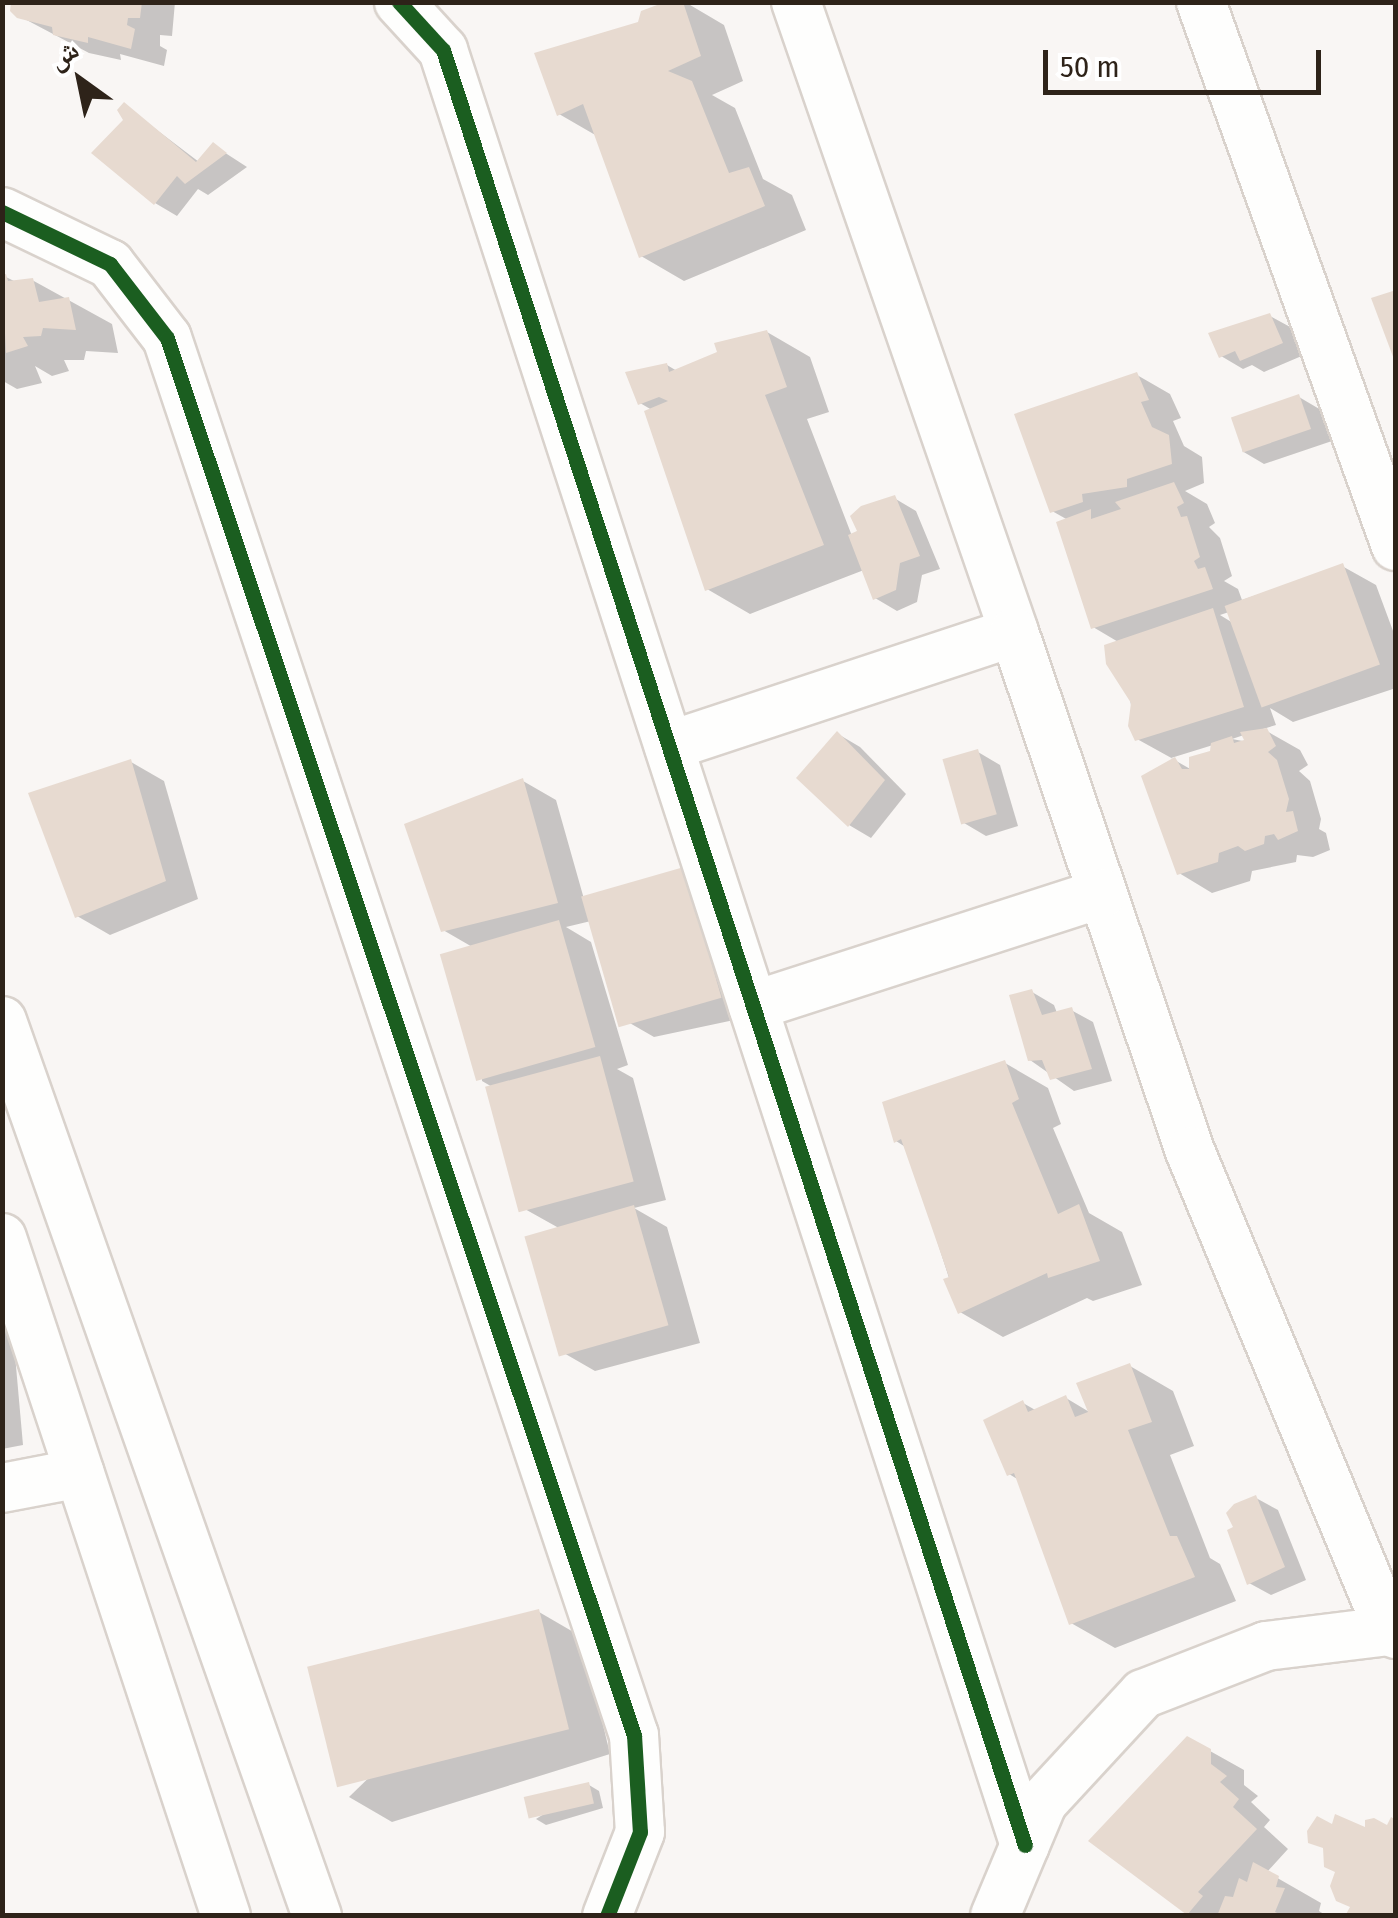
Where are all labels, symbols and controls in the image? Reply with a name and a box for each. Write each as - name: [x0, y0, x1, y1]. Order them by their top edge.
- north arrow: [30, 30, 130, 130]
- scale bar: [1048, 30, 1326, 92]
- text: ش: [42, 32, 85, 76]
- text: 50 m: [1060, 49, 1120, 85]

